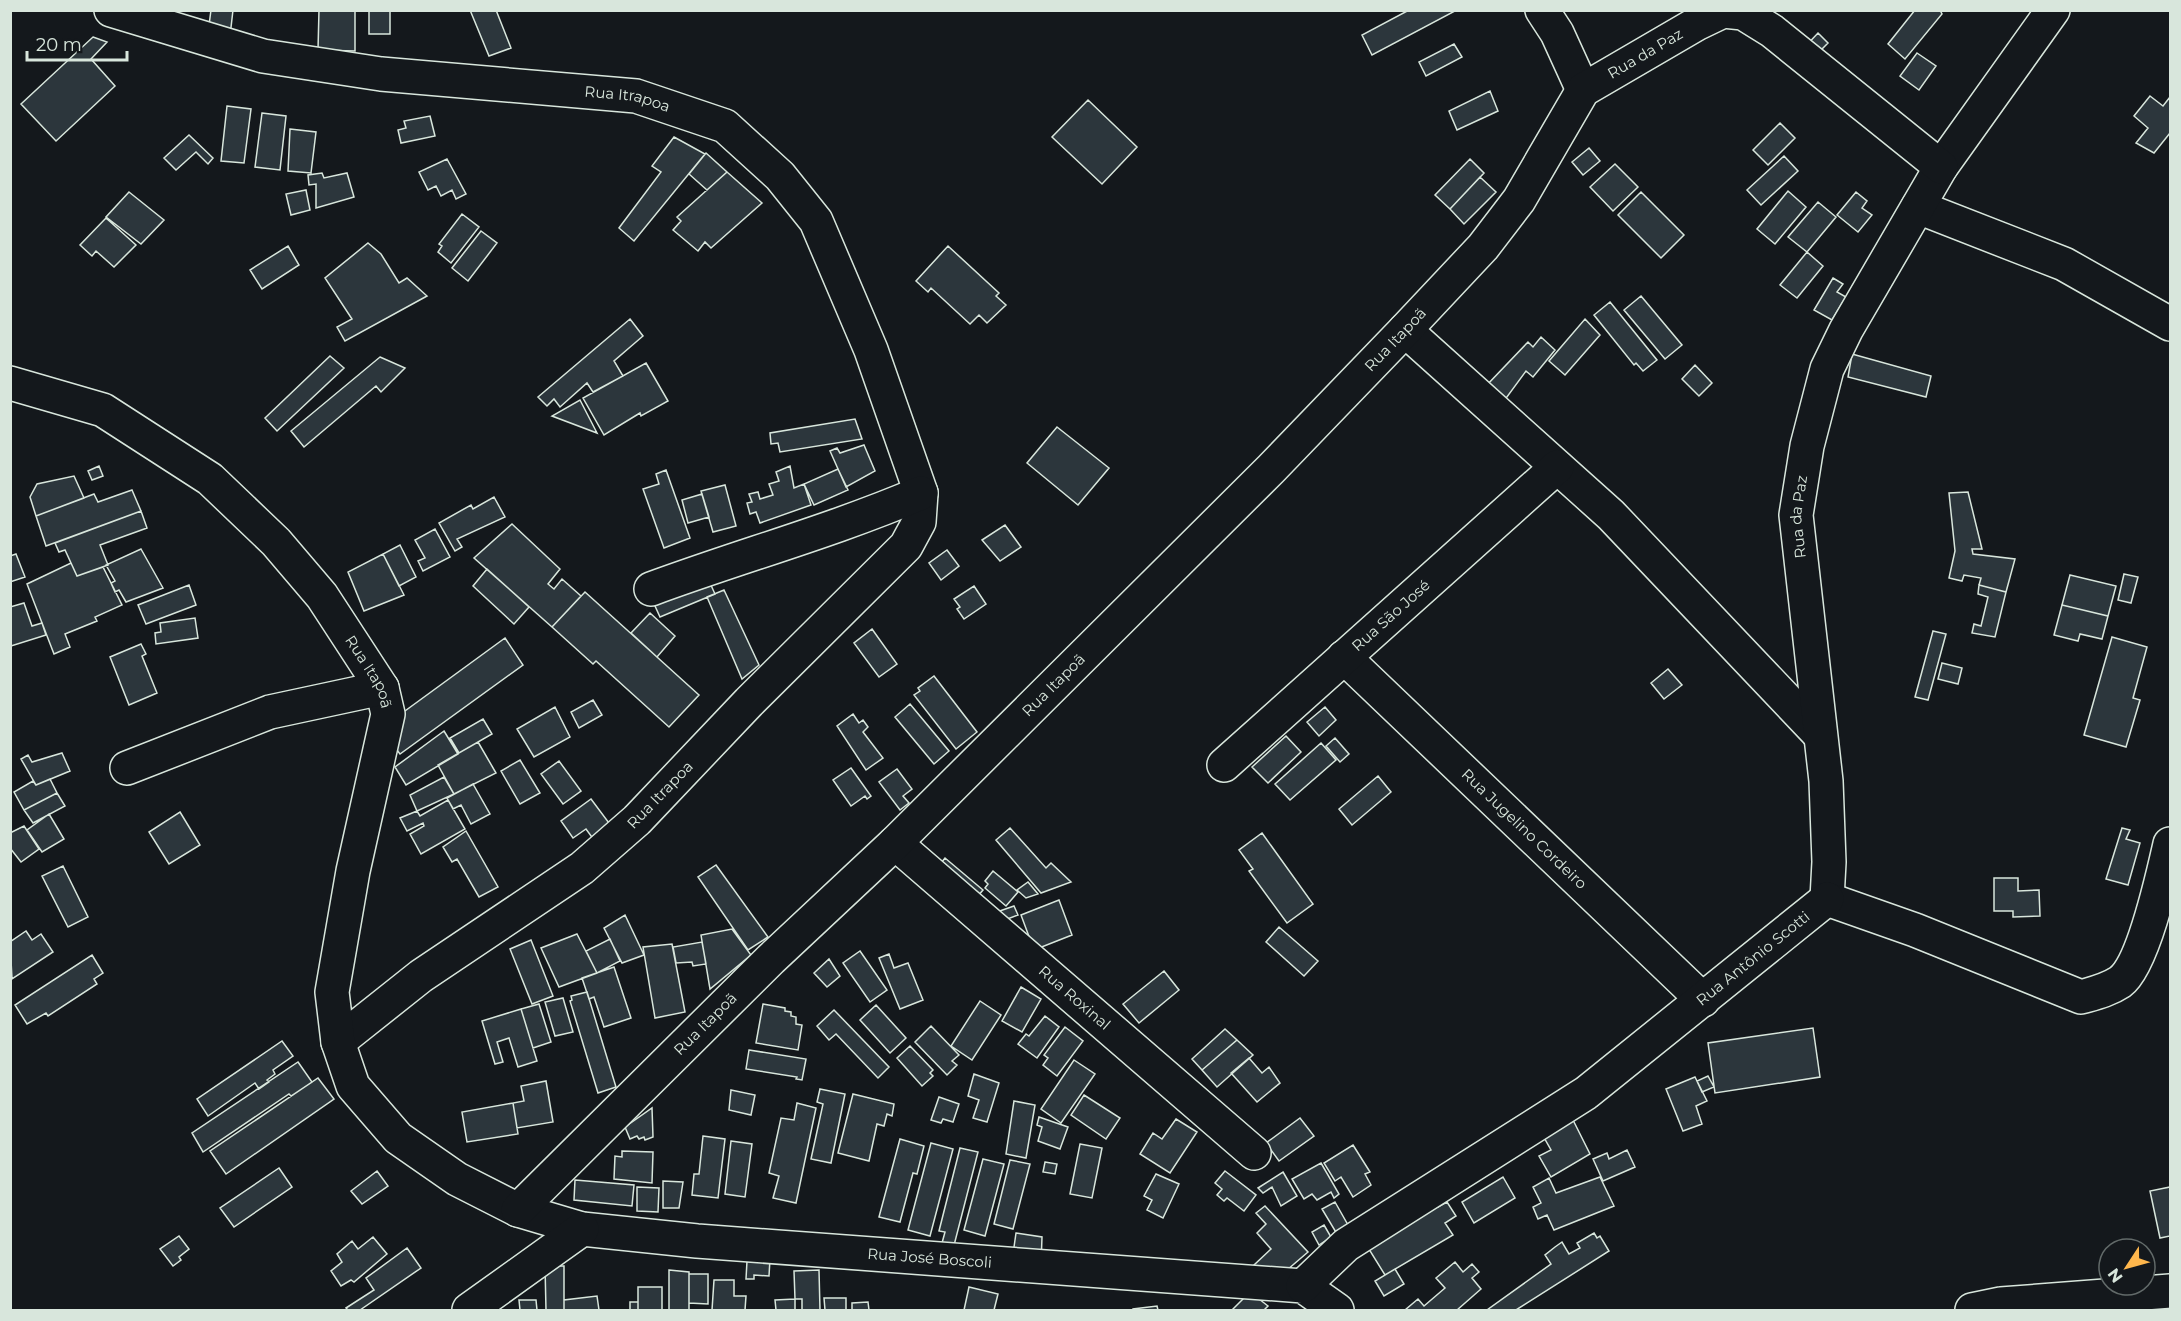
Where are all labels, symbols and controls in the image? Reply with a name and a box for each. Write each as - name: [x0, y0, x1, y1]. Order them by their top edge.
- scale bar: [27, 24, 128, 62]
- street label: Rua da Paz: [1604, 24, 1686, 83]
- text: 20 m: [36, 34, 82, 56]
- street label: Rua Itrapoa: [584, 82, 673, 116]
- street label: Rua Itapoã: [1360, 303, 1430, 375]
- street label: Rua da Paz: [1786, 473, 1811, 560]
- street label: Rua São José: [1348, 575, 1434, 655]
- street label: Rua Itapoã: [341, 632, 396, 710]
- street label: Rua Itapoã: [1018, 649, 1089, 720]
- street label: Rua Itrapoa: [623, 757, 697, 833]
- street label: Rua Jugelino Cordeiro: [1458, 764, 1591, 893]
- street label: Rua Antônio Scotti: [1692, 907, 1813, 1010]
- street label: Rua Roxinal: [1035, 961, 1115, 1034]
- street label: Rua Itapoã: [670, 988, 741, 1059]
- north arrow: [2097, 1237, 2157, 1297]
- street label: Rua José Boscoli: [867, 1244, 993, 1272]
- text: N: [2104, 1265, 2127, 1286]

